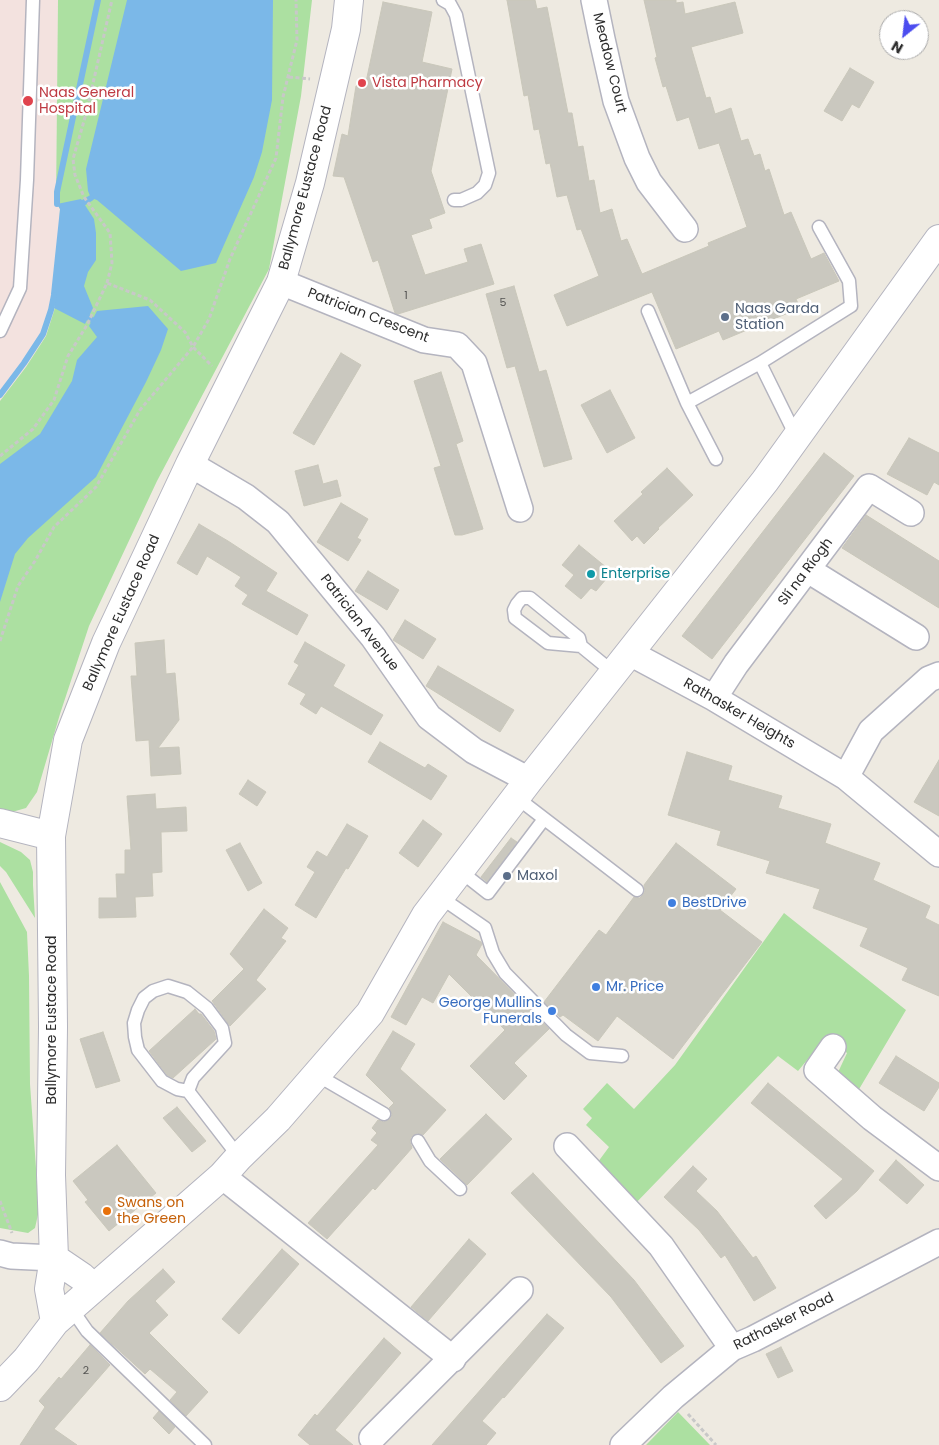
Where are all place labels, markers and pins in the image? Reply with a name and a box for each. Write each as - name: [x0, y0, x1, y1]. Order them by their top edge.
- place label: Vista Pharmacy: [372, 75, 483, 91]
- marker: Vista Pharmacy: [356, 77, 368, 89]
- place label: Naas General Hospital: [39, 85, 134, 118]
- marker: Naas General Hospital: [21, 94, 35, 108]
- place label: Naas Garda Station: [735, 301, 819, 334]
- marker: Naas Garda Station: [719, 311, 731, 323]
- place label: Enterprise: [601, 566, 670, 582]
- marker: Enterprise: [585, 568, 597, 580]
- place label: Maxol: [517, 868, 558, 884]
- marker: Maxol: [501, 870, 513, 882]
- place label: BestDrive: [682, 895, 747, 911]
- marker: BestDrive: [666, 897, 678, 909]
- place label: Mr. Price: [606, 979, 664, 995]
- marker: Mr. Price: [590, 981, 602, 993]
- place label: George Mullins Funerals: [439, 995, 542, 1028]
- marker: George Mullins Funerals: [546, 1005, 558, 1017]
- place label: Swans on the Green: [117, 1195, 186, 1228]
- marker: Swans on the Green: [101, 1205, 113, 1217]

